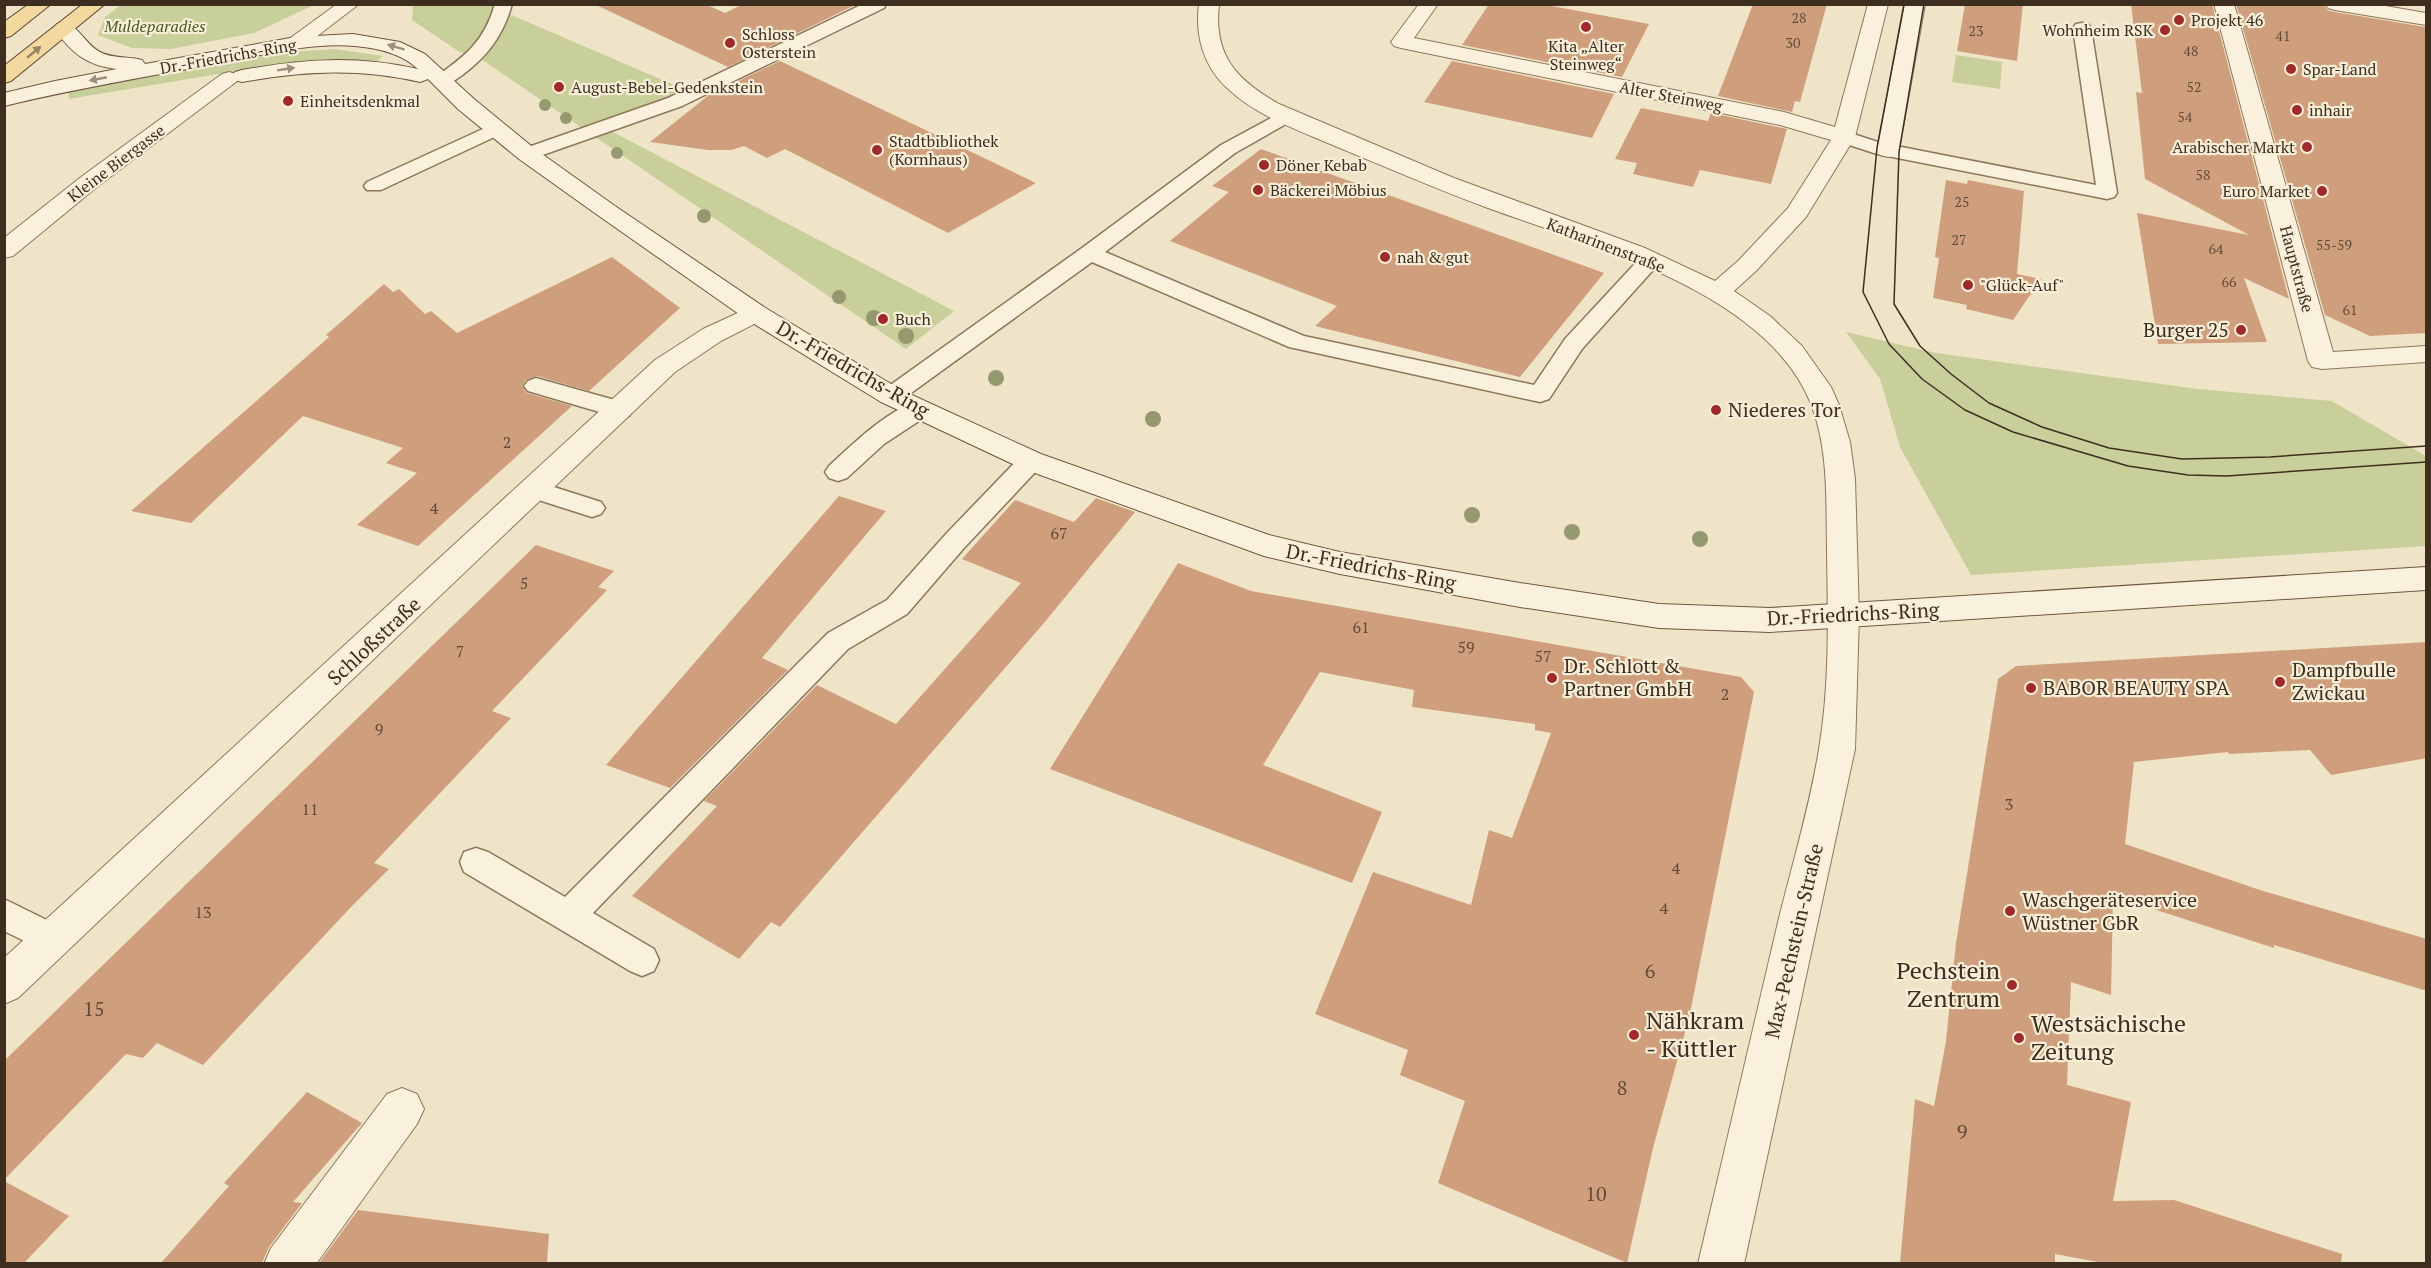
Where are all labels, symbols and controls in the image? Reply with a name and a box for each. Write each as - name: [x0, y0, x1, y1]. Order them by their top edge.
- house number: 28: [1792, 8, 1806, 27]
- place label: Projekt 46: [2191, 9, 2264, 31]
- marker: Projekt 46: [2172, 13, 2186, 27]
- park label: Muldeparadies: [103, 15, 206, 37]
- place label: Wohnheim RSK: [2042, 19, 2154, 41]
- marker: Kita „Alter Steinweg“: [1579, 20, 1593, 34]
- house number: 23: [1969, 21, 1983, 40]
- place label: Schloss Osterstein: [742, 23, 817, 63]
- marker: Wohnheim RSK: [2158, 23, 2172, 37]
- house number: 41: [2276, 26, 2290, 45]
- street label: Dr.-Friedrichs-Ring: [158, 33, 298, 79]
- house number: 30: [1786, 33, 1800, 52]
- place label: Kita „Alter Steinweg“: [1548, 35, 1625, 75]
- marker: Schloss Osterstein: [723, 36, 737, 50]
- house number: 48: [2184, 41, 2198, 60]
- one-way arrow: [387, 42, 405, 51]
- one-way arrow: [26, 46, 42, 59]
- place label: Spar-Land: [2303, 58, 2376, 80]
- marker: Spar-Land: [2284, 62, 2298, 76]
- one-way arrow: [277, 64, 296, 73]
- one-way arrow: [88, 75, 107, 84]
- street label: Alter Steinweg: [1618, 75, 1725, 117]
- place label: August-Bebel-Gedenkstein: [571, 76, 763, 98]
- house number: 52: [2187, 77, 2201, 96]
- marker: August-Bebel-Gedenkstein: [552, 80, 566, 94]
- place label: Einheitsdenkmal: [300, 90, 420, 112]
- marker: Einheitsdenkmal: [281, 94, 295, 108]
- place label: inhair: [2309, 99, 2353, 121]
- marker: inhair: [2290, 103, 2304, 117]
- house number: 54: [2178, 107, 2193, 126]
- street label: Kleine Biergasse: [63, 119, 169, 207]
- place label: Stadtbibliothek (Kornhaus): [889, 130, 999, 170]
- place label: Arabischer Markt: [2172, 136, 2295, 158]
- marker: Arabischer Markt: [2300, 140, 2314, 154]
- marker: Stadtbibliothek (Kornhaus): [870, 143, 884, 157]
- place label: Döner Kebab: [1276, 154, 1367, 176]
- marker: Döner Kebab: [1257, 158, 1271, 172]
- house number: 58: [2196, 165, 2210, 184]
- place label: Bäckerei Möbius: [1270, 179, 1387, 201]
- place label: Euro Market: [2222, 180, 2310, 202]
- marker: Bäckerei Möbius: [1251, 183, 1265, 197]
- marker: Euro Market: [2315, 184, 2329, 198]
- house number: 25: [1955, 192, 1969, 211]
- street label: Katharinenstraße: [1544, 212, 1668, 278]
- street label: Hauptstraße: [2275, 223, 2319, 315]
- house number: 27: [1952, 230, 1966, 249]
- house number: 55-59: [2316, 235, 2352, 254]
- house number: 64: [2209, 239, 2224, 258]
- place label: nah & gut: [1397, 246, 1469, 268]
- marker: nah & gut: [1378, 250, 1392, 264]
- house number: 66: [2222, 272, 2237, 291]
- place label: "Glück-Auf": [1980, 274, 2064, 296]
- marker: "Glück-Auf": [1961, 278, 1975, 292]
- house number: 61: [2343, 300, 2357, 319]
- place label: Buch: [895, 308, 931, 330]
- marker: Buch: [876, 312, 890, 326]
- street label: Dr.-Friedrichs-Ring: [772, 314, 935, 424]
- place label: Burger 25: [2143, 316, 2229, 343]
- marker: Burger 25: [2234, 323, 2248, 337]
- place label: Niederes Tor: [1728, 396, 1841, 423]
- marker: Niederes Tor: [1709, 403, 1723, 417]
- house number: 2: [503, 431, 511, 453]
- house number: 4: [430, 497, 439, 519]
- house number: 67: [1050, 522, 1068, 544]
- street label: Dr.-Friedrichs-Ring: [1284, 537, 1459, 596]
- house number: 5: [520, 572, 528, 594]
- street label: Schloßstraße: [321, 590, 426, 691]
- street label: Dr.-Friedrichs-Ring: [1766, 595, 1940, 631]
- house number: 61: [1352, 616, 1370, 638]
- house number: 59: [1457, 636, 1475, 658]
- house number: 7: [456, 640, 464, 662]
- house number: 57: [1534, 645, 1552, 667]
- place label: Dr. Schlott & Partner GmbH: [1564, 652, 1692, 702]
- place label: Dampfbulle Zwickau: [2292, 656, 2396, 706]
- marker: Dr. Schlott & Partner GmbH: [1545, 671, 1559, 685]
- place label: BABOR BEAUTY SPA: [2043, 674, 2230, 701]
- marker: Dampfbulle Zwickau: [2273, 675, 2287, 689]
- marker: BABOR BEAUTY SPA: [2024, 681, 2038, 695]
- house number: 2: [1721, 683, 1729, 705]
- house number: 9: [375, 718, 383, 740]
- house number: 3: [2005, 793, 2013, 815]
- house number: 11: [301, 798, 319, 820]
- street label: Max-Pechstein-Straße: [1758, 841, 1829, 1041]
- house number: 4: [1672, 857, 1681, 879]
- place label: Waschgeräteservice Wüstner GbR: [2022, 886, 2197, 936]
- house number: 4: [1660, 897, 1669, 919]
- house number: 13: [194, 901, 212, 923]
- marker: Waschgeräteservice Wüstner GbR: [2003, 904, 2017, 918]
- place label: Pechstein Zentrum: [1896, 954, 2000, 1014]
- house number: 6: [1645, 957, 1656, 984]
- marker: Pechstein Zentrum: [2005, 978, 2019, 992]
- house number: 15: [83, 995, 105, 1022]
- place label: Nähkram - Küttler: [1646, 1004, 1744, 1064]
- place label: Westsächische Zeitung: [2031, 1007, 2186, 1067]
- marker: Nähkram - Küttler: [1627, 1028, 1641, 1042]
- marker: Westsächische Zeitung: [2012, 1031, 2026, 1045]
- house number: 8: [1617, 1074, 1627, 1101]
- house number: 9: [1957, 1118, 1967, 1145]
- house number: 10: [1585, 1180, 1607, 1207]

